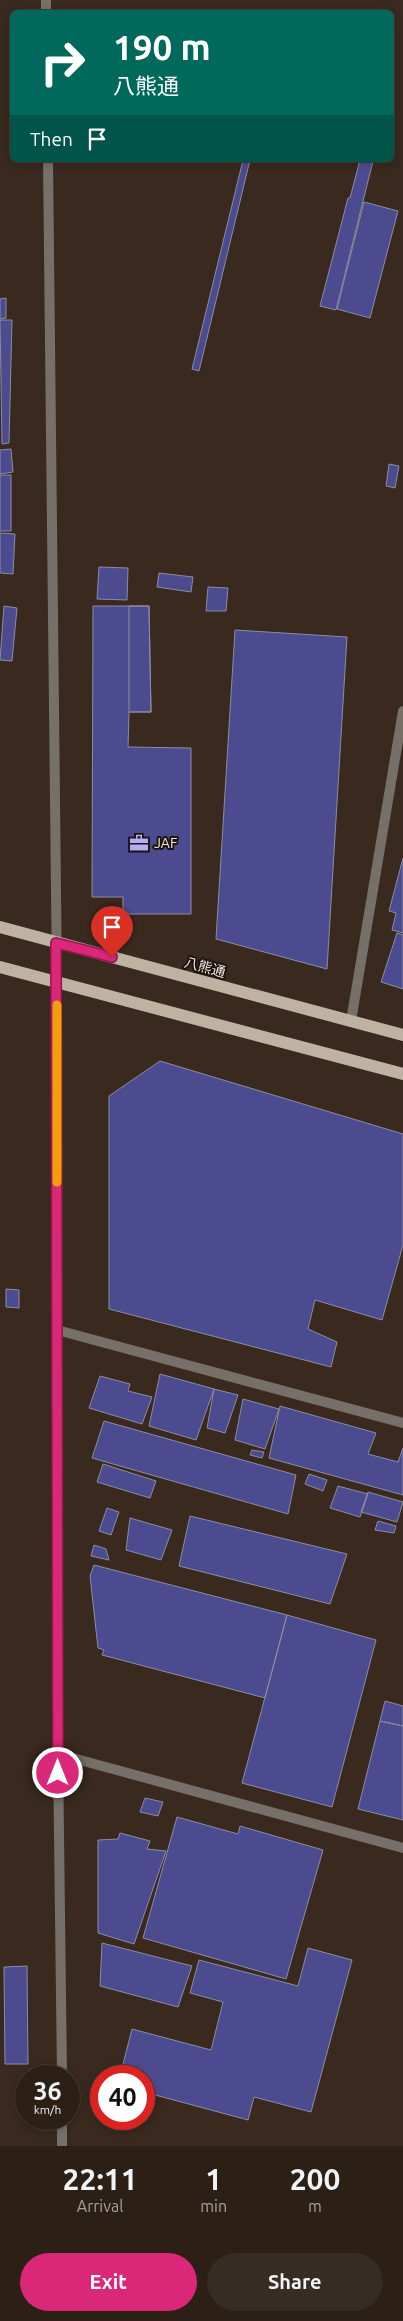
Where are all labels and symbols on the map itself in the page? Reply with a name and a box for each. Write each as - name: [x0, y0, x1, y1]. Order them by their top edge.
- office icon: JAF: [128, 832, 150, 854]
- place label: JAF: [154, 835, 177, 851]
- pin: [91, 906, 133, 957]
- street label: 八熊通: [183, 954, 227, 980]
- position arrow: [31, 1746, 83, 1798]
- speed limit sign: 40: [90, 2065, 155, 2130]

